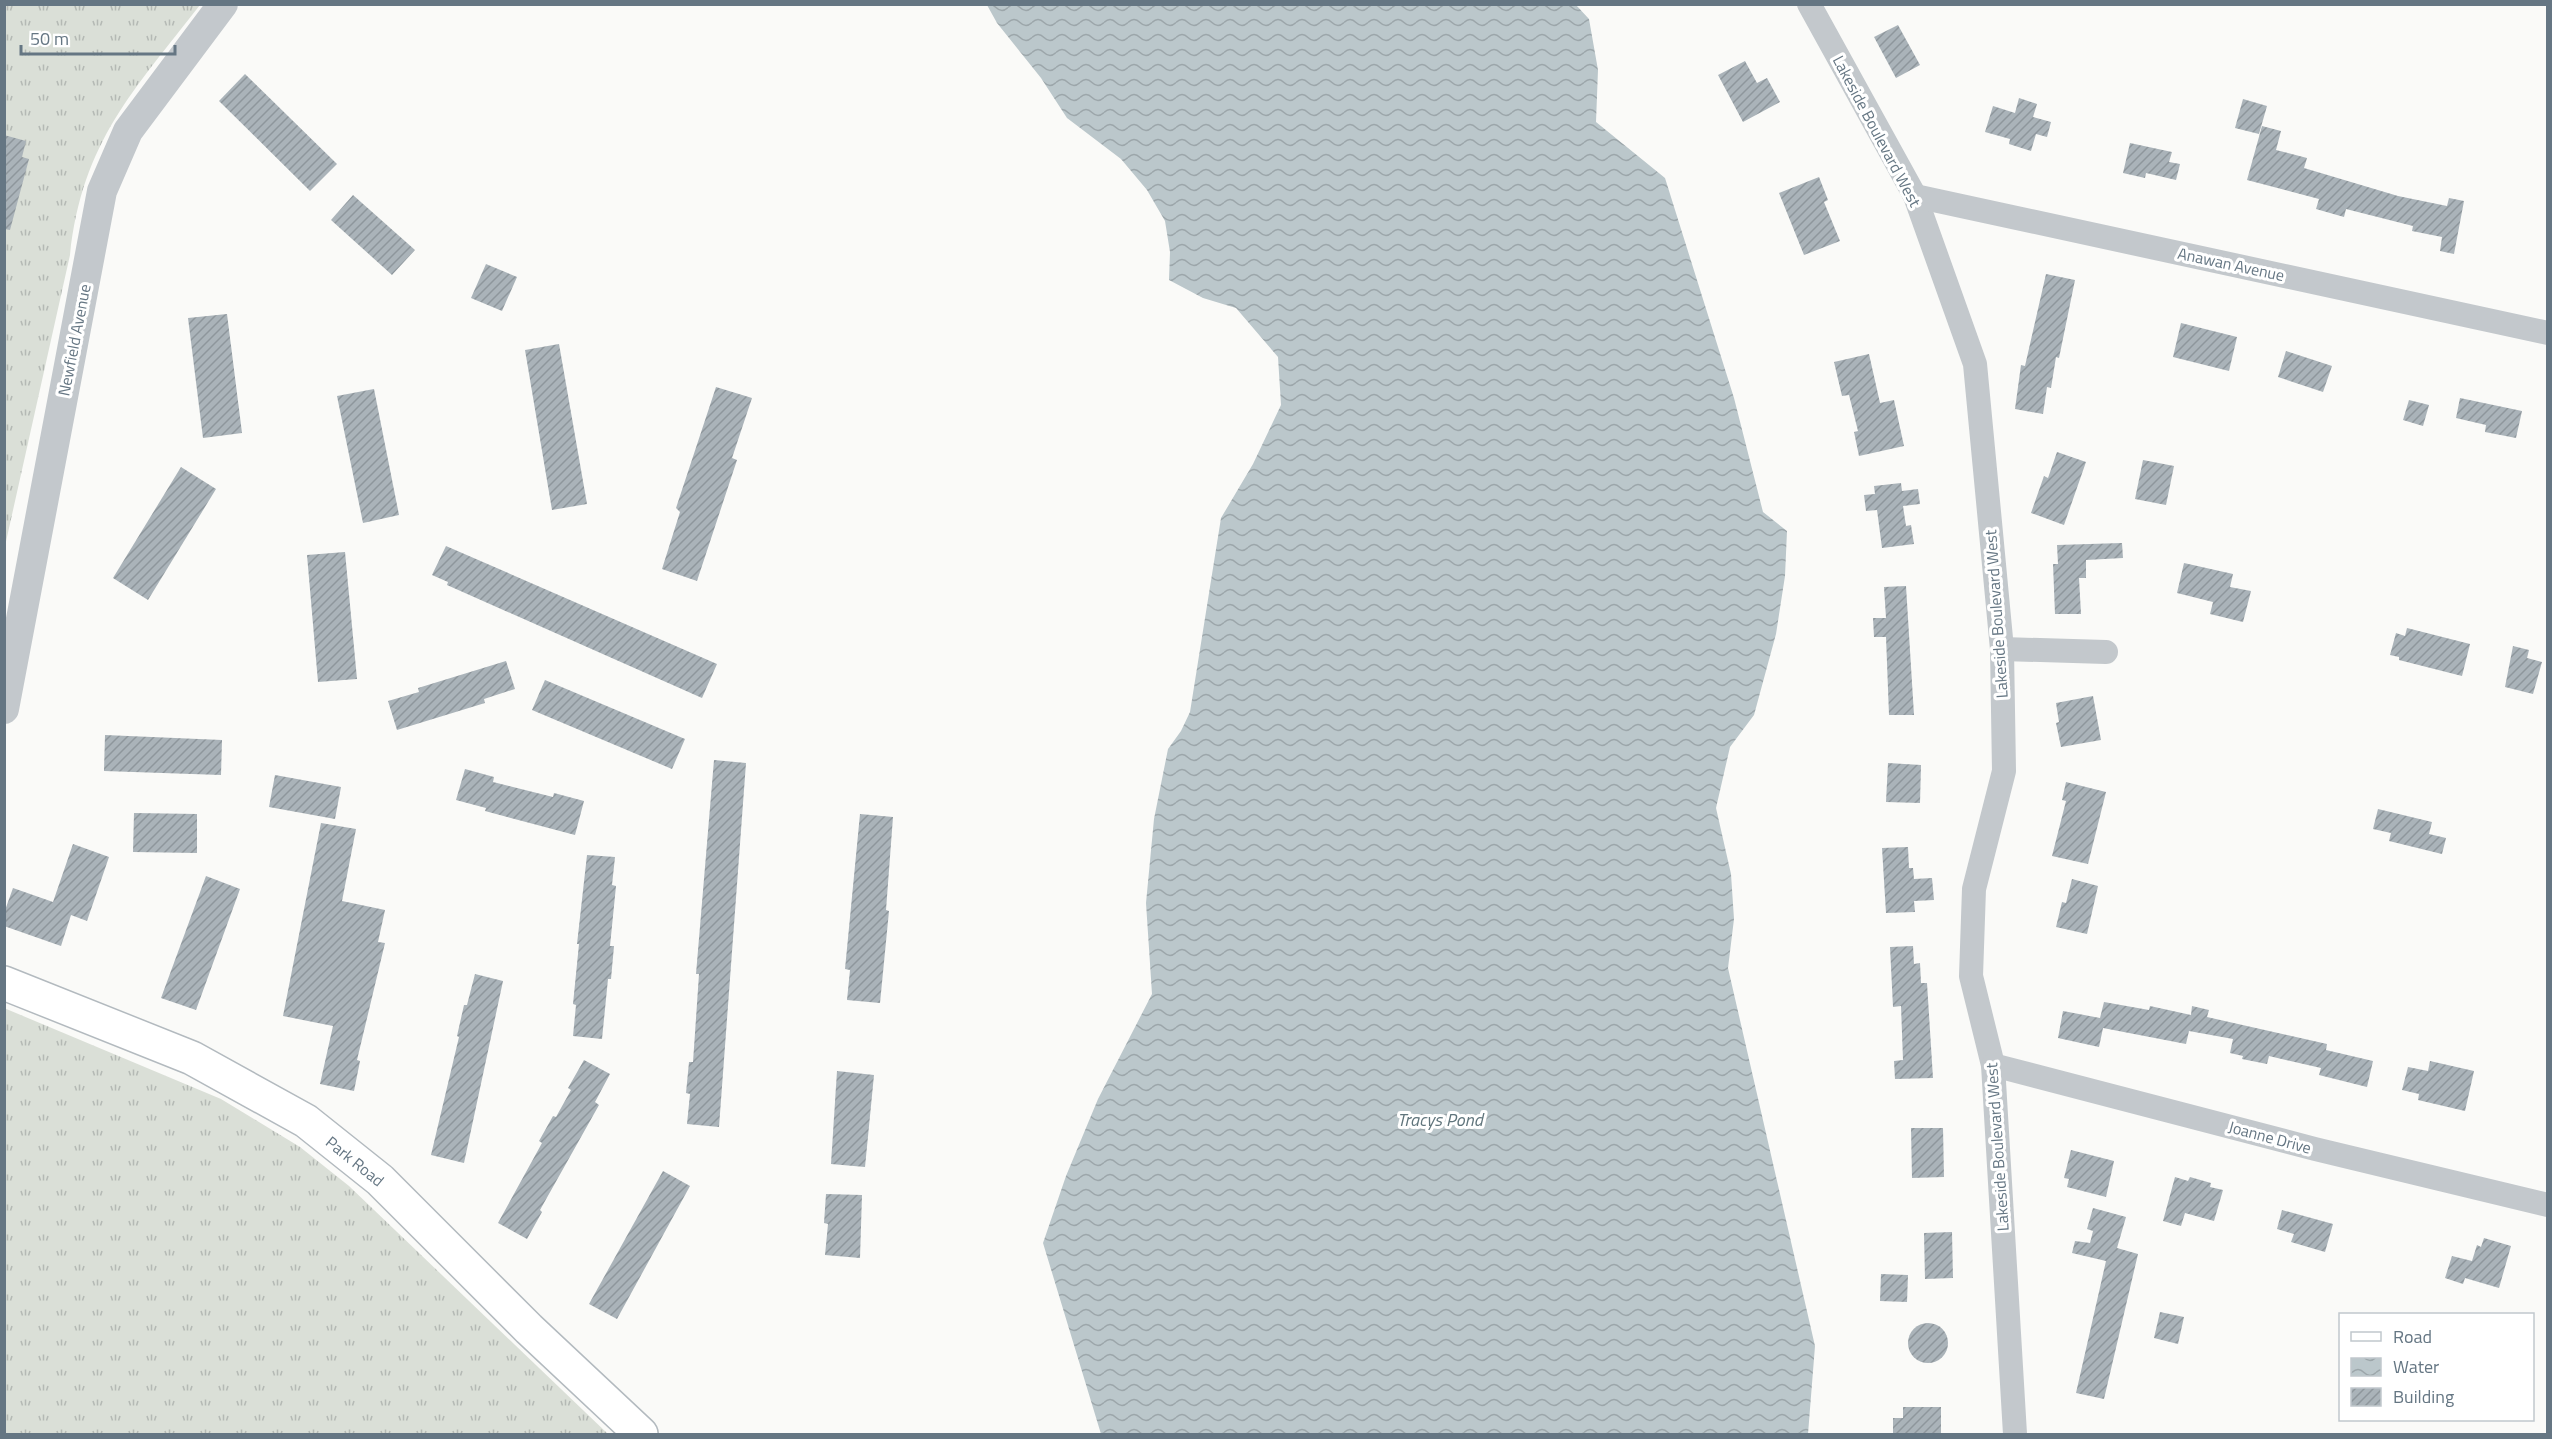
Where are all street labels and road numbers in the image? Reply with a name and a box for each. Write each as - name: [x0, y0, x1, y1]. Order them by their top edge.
- street label: Lakeside Boulevard West: [1827, 51, 1927, 211]
- street label: Anawan Avenue: [2175, 241, 2287, 287]
- street label: Newfield Avenue: [51, 282, 97, 398]
- street label: Lakeside Boulevard West: [1978, 529, 2014, 699]
- street label: Lakeside Boulevard West: [1979, 1062, 2015, 1232]
- street label: Joanne Drive: [2226, 1114, 2314, 1160]
- street label: Park Road: [321, 1130, 389, 1192]

